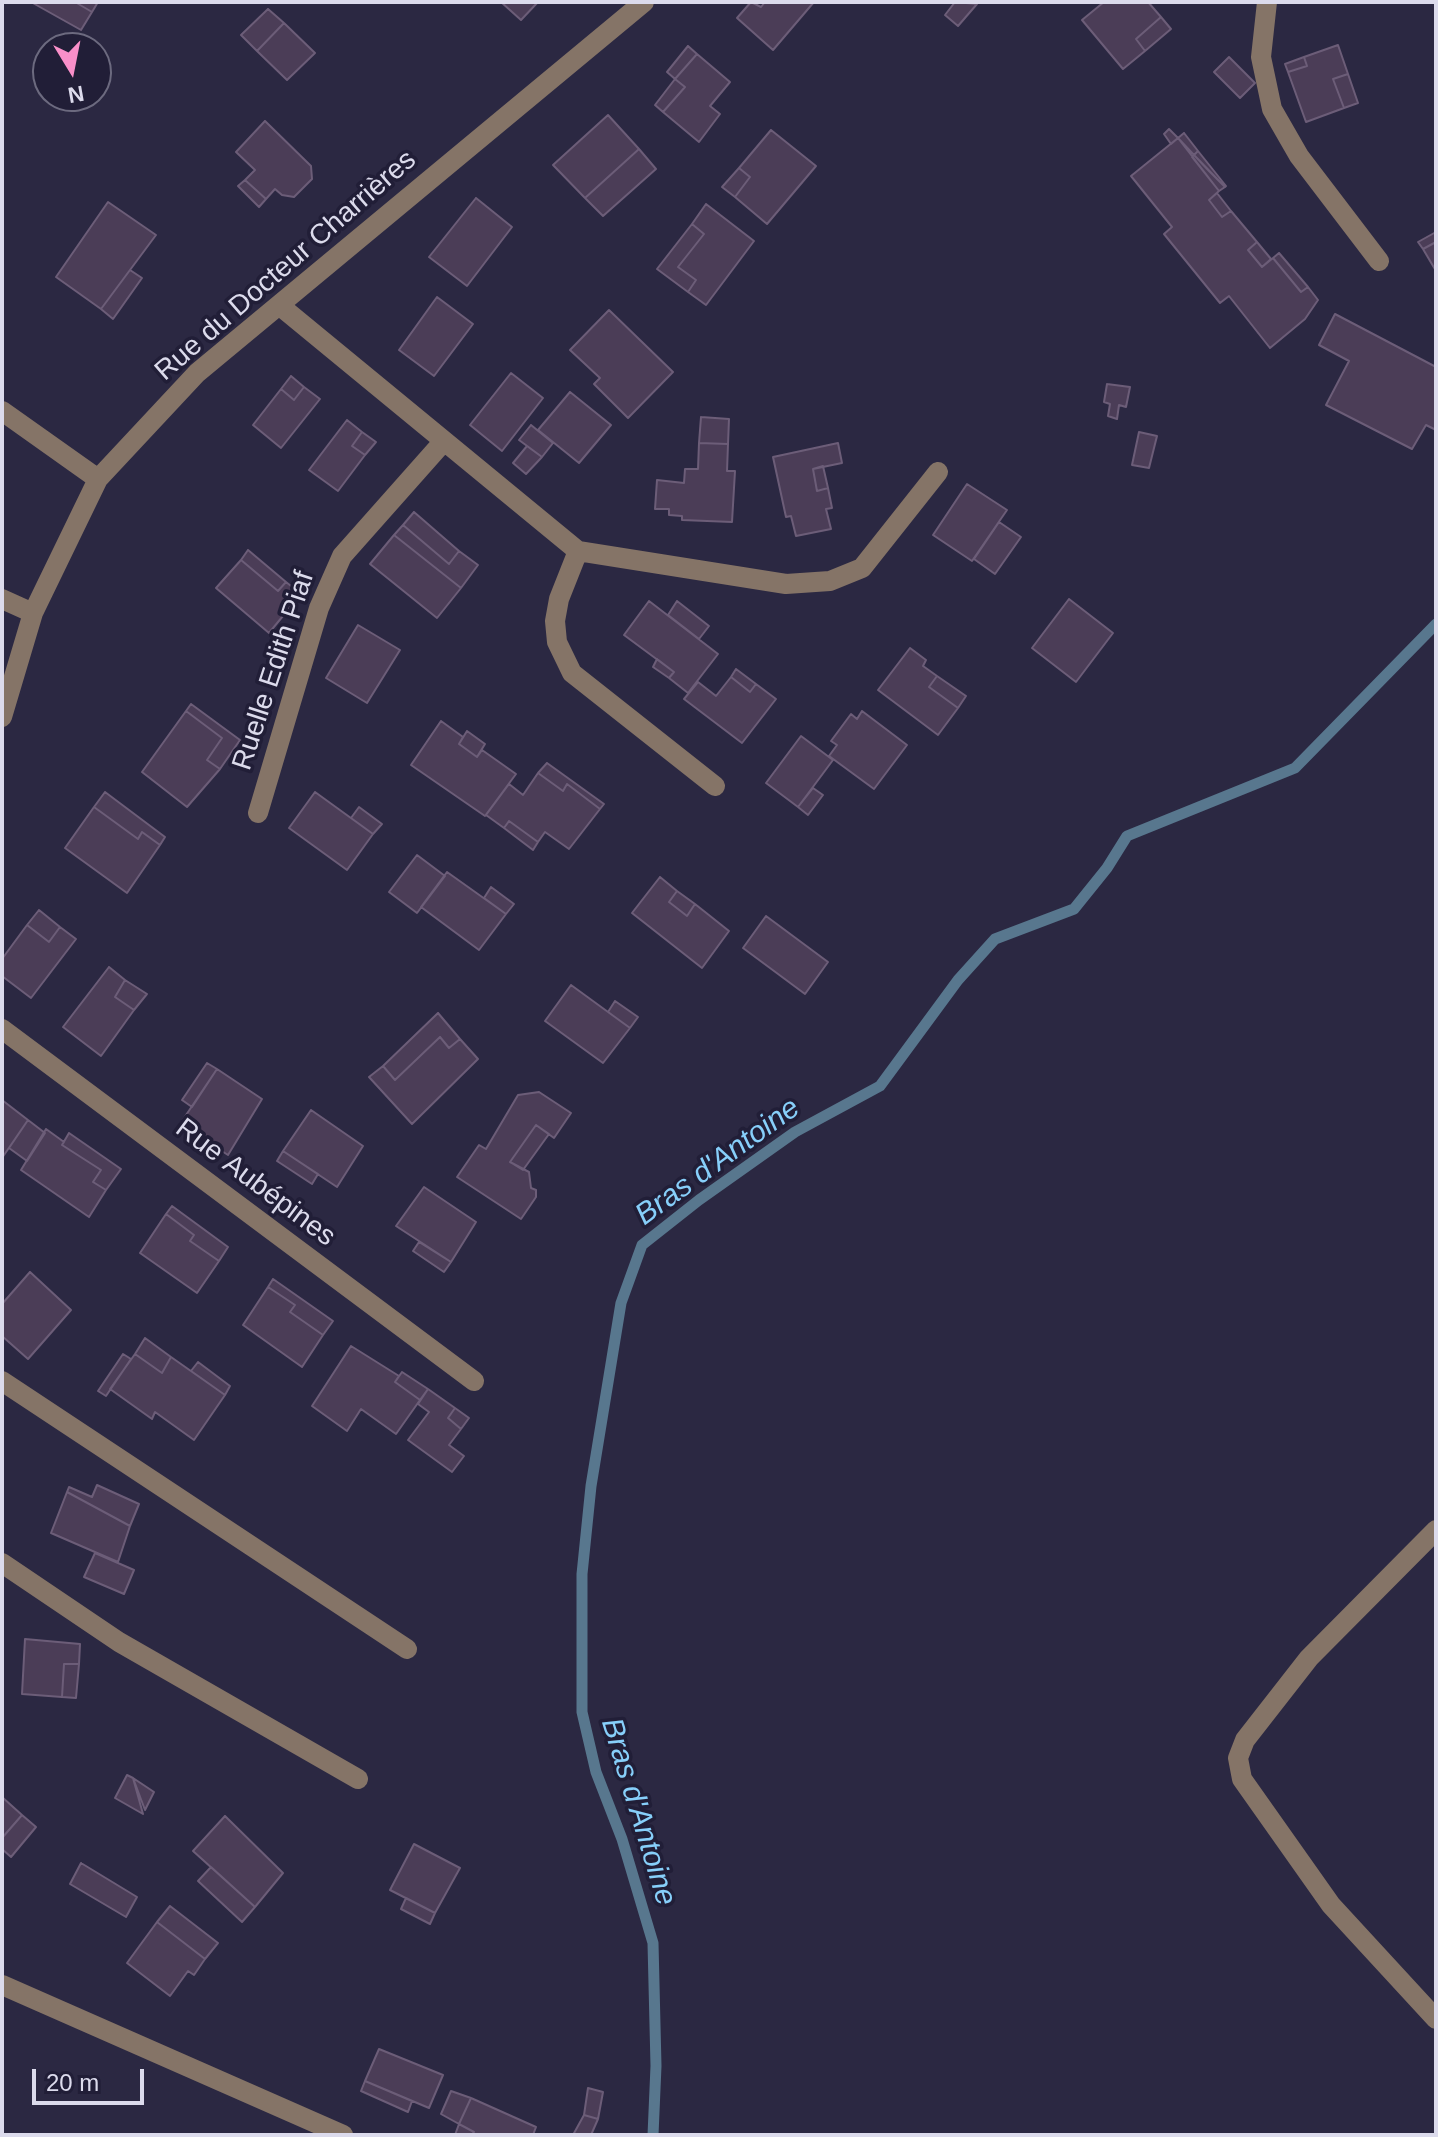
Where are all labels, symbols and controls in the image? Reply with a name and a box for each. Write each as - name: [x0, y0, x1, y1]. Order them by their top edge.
- north arrow: [32, 32, 112, 112]
- text: N: [66, 80, 86, 108]
- street label: Rue du Docteur Charrières: [149, 144, 423, 388]
- street label: Ruelle Edith Piaf: [226, 567, 322, 775]
- water label: Bras d'Antoine: [629, 1090, 807, 1234]
- street label: Rue Aubépines: [168, 1112, 342, 1254]
- water label: Bras d'Antoine: [592, 1714, 684, 1910]
- scale bar: [36, 2053, 148, 2103]
- text: 20 m: [46, 2069, 99, 2096]

